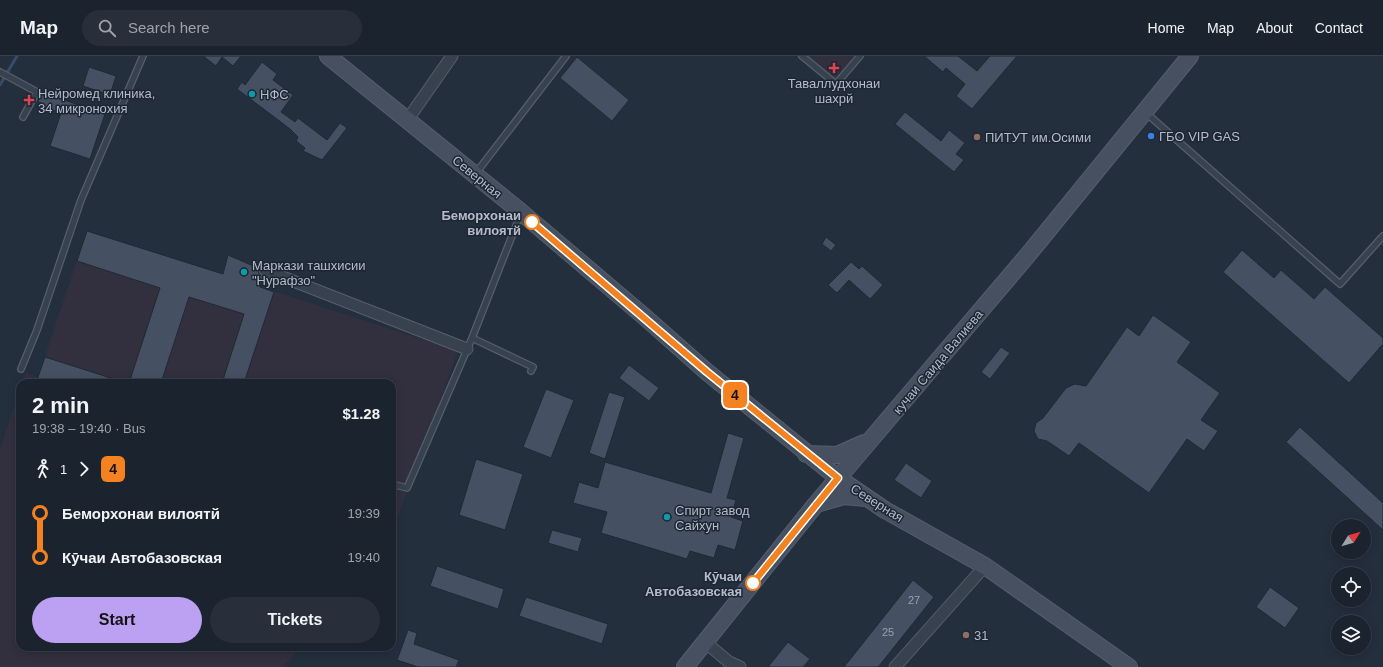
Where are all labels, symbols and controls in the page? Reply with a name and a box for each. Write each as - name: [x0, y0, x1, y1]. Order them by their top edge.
- search box: [82, 10, 362, 46]
- text: Map: [20, 17, 58, 38]
- icon: search: [96, 17, 118, 39]
- text: Search here: [128, 19, 210, 36]
- text: Home: [1148, 20, 1185, 36]
- text: Map: [1207, 20, 1234, 36]
- text: About: [1256, 20, 1293, 36]
- text: Contact: [1315, 20, 1363, 36]
- marker: Таваллудхонаи шахрй: [828, 62, 840, 74]
- place label: Таваллудхонаи шахрй: [788, 76, 880, 106]
- place label: Нейромед клиника, 34 микронохия: [38, 86, 155, 116]
- place label: НФС: [260, 87, 289, 102]
- marker: НФС: [247, 89, 257, 99]
- marker: Нейромед клиника, 34 микронохия: [23, 94, 35, 106]
- place label: ГБО VIP GAS: [1159, 129, 1240, 144]
- place label: ПИТУТ им.Осими: [985, 130, 1091, 145]
- marker: ГБО VIP GAS: [1146, 131, 1156, 141]
- marker: ПИТУТ им.Осими: [972, 132, 982, 142]
- street label: Северная: [449, 153, 505, 201]
- place label: Беморхонаи вилоятй: [442, 208, 521, 238]
- marker: Беморхонаи вилоятй: [524, 214, 540, 230]
- place label: Маркази ташхисии "Нурафзо": [252, 258, 366, 288]
- marker: Маркази ташхисии "Нурафзо": [239, 267, 249, 277]
- street label: кучаи Саида Валиева: [890, 306, 987, 417]
- line badge: 4: [722, 382, 748, 408]
- text: 4: [731, 387, 739, 403]
- text: 2 min: [32, 393, 89, 418]
- text: $1.28: [342, 405, 380, 422]
- text: 19:38 – 19:40 · Bus: [32, 421, 145, 436]
- icon: walk: [32, 458, 54, 480]
- icon: forward: [73, 458, 95, 480]
- text: 4: [109, 461, 117, 477]
- text: 1: [60, 462, 67, 477]
- street label: Северная: [848, 481, 906, 525]
- place label: Спирт завод Сайхун: [675, 503, 750, 533]
- text: Беморхонаи вилоятй: [62, 505, 220, 522]
- text: 19:39: [347, 506, 380, 521]
- marker: Спирт завод Сайхун: [662, 512, 672, 522]
- north arrow: [1331, 519, 1371, 559]
- map controls: [1331, 519, 1371, 655]
- text: Кӯчаи Автобазовская: [62, 549, 222, 566]
- text: 19:40: [347, 550, 380, 565]
- button: locate: [1331, 567, 1371, 607]
- place label: Кӯчаи Автобазовская: [645, 569, 742, 599]
- marker: Кӯчаи Автобазовская: [745, 575, 761, 591]
- house number: 27: [908, 594, 920, 606]
- button: Start: [32, 597, 202, 643]
- button: Tickets: [210, 597, 380, 643]
- button: layers: [1331, 615, 1371, 655]
- house number: 25: [882, 626, 894, 638]
- place label: 31: [974, 628, 988, 643]
- marker: 31: [961, 630, 971, 640]

